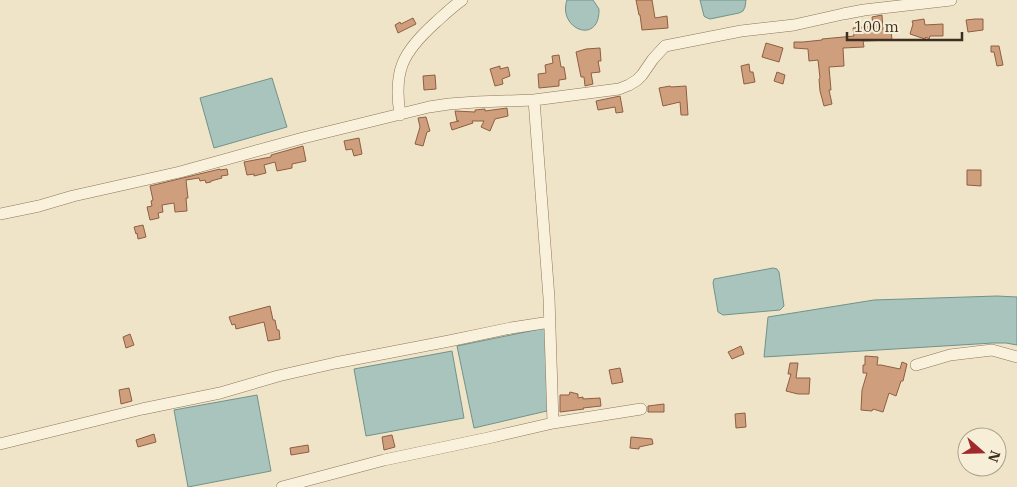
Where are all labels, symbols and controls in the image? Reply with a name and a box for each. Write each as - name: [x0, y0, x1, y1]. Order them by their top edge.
- scale bar: [847, 10, 962, 42]
- text: 100 m: [854, 17, 899, 36]
- north arrow: [957, 427, 1007, 477]
- text: N: [984, 448, 1005, 465]

